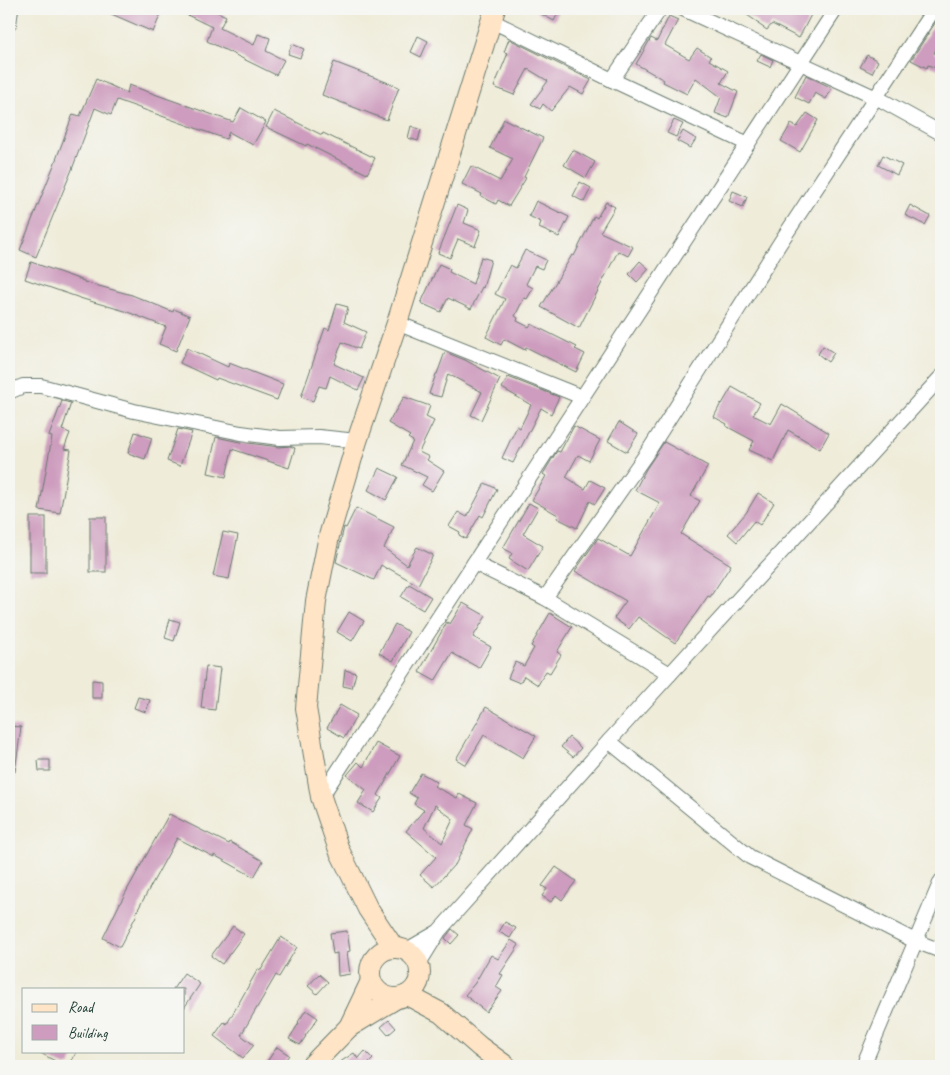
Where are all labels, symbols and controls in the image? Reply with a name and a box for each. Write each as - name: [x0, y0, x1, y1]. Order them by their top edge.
- legend: [22, 988, 185, 1052]
- text: Road: [68, 998, 95, 1017]
- text: Building: [68, 1024, 108, 1043]

